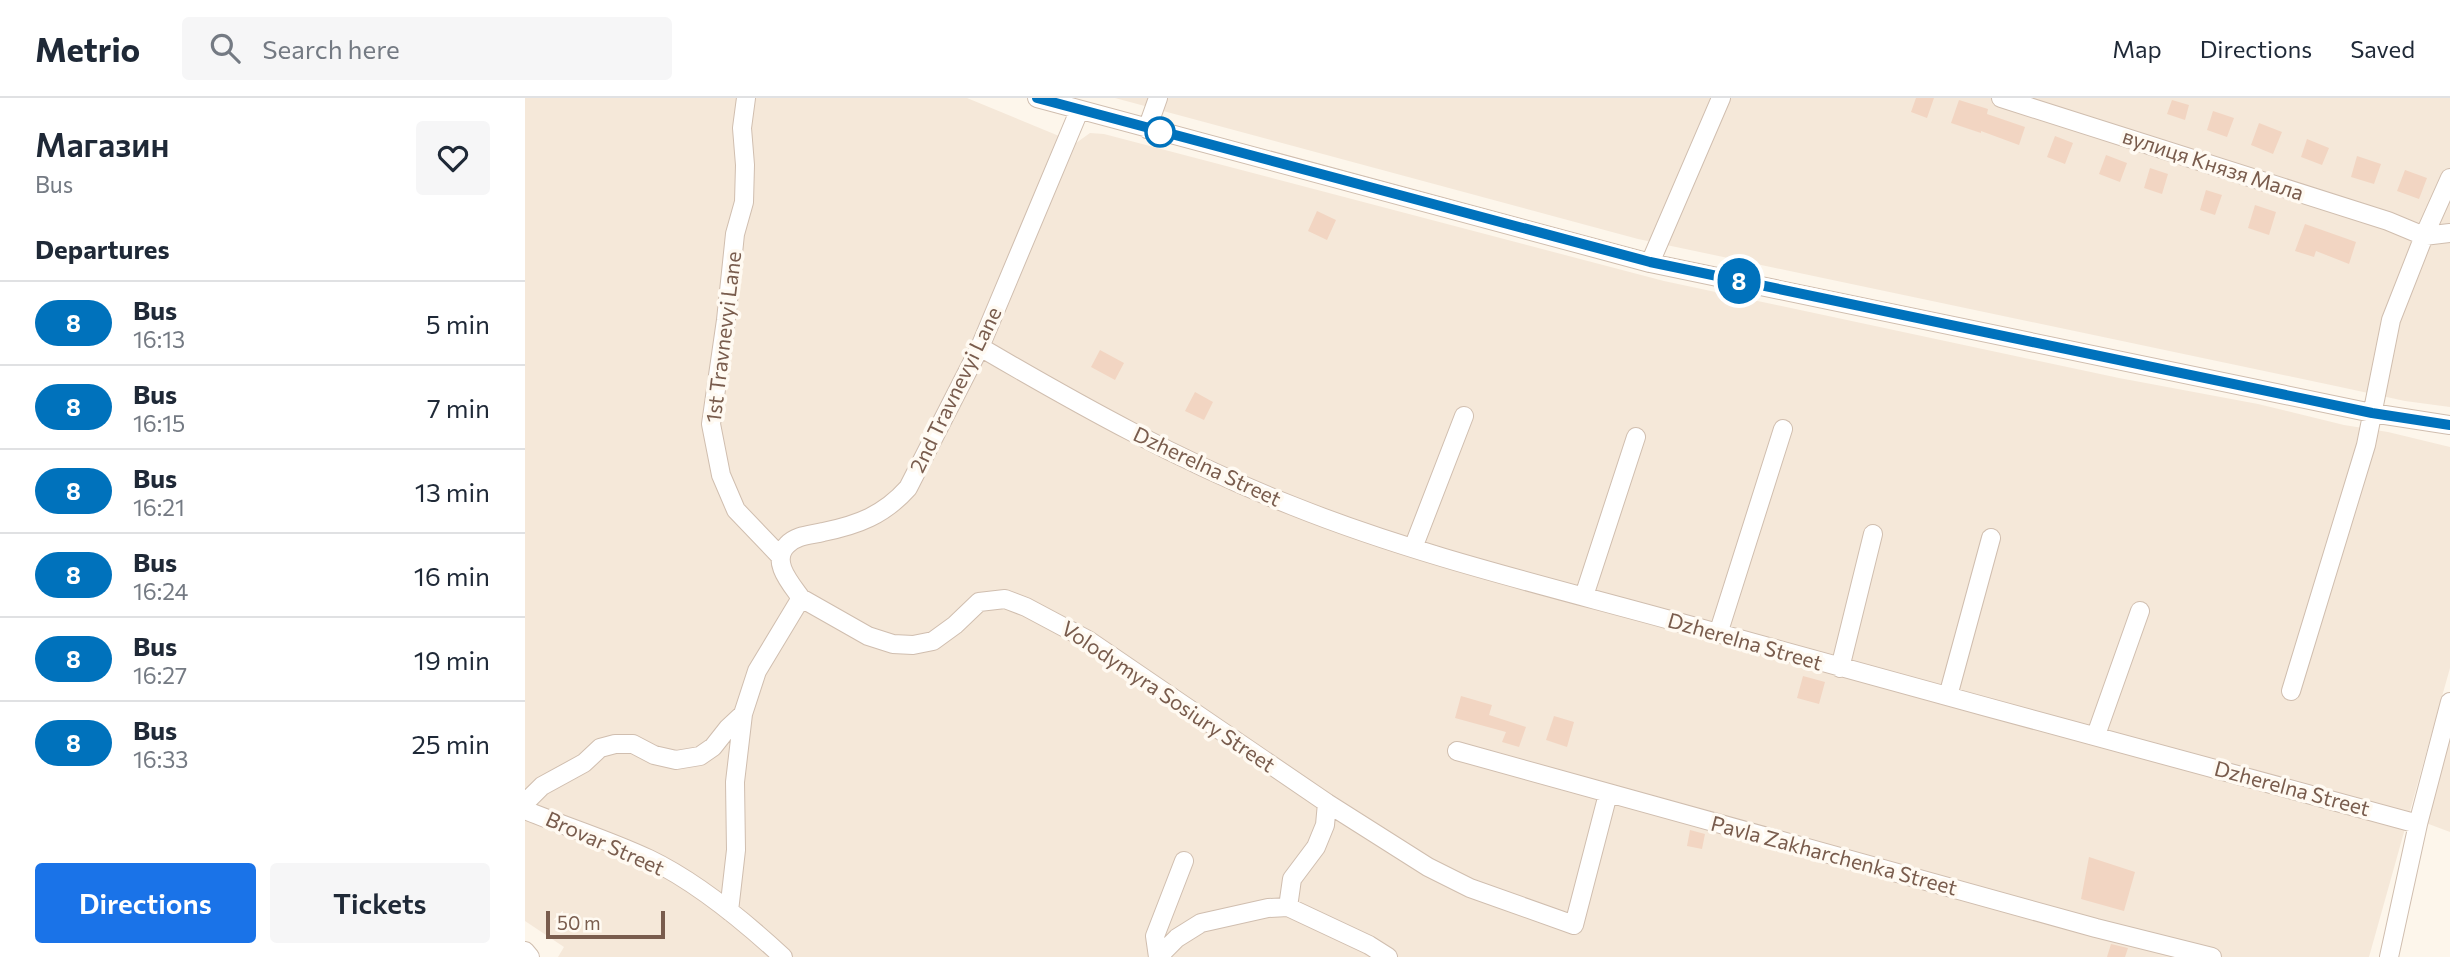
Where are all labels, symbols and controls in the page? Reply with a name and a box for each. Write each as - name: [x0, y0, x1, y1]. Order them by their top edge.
- search box: [182, 17, 672, 80]
- text: Metrio: [35, 28, 140, 69]
- icon: search: [206, 29, 244, 67]
- text: Search here: [262, 33, 400, 64]
- text: Map: [2112, 34, 2162, 63]
- text: Directions: [2200, 34, 2312, 63]
- text: Saved: [2350, 34, 2415, 63]
- unlabelled marker: [1145, 117, 1175, 147]
- button: heart: [416, 121, 490, 195]
- text: Магазин: [35, 123, 170, 164]
- street label: вулиця Князя Мала: [2120, 123, 2307, 205]
- text: Bus: [35, 170, 73, 198]
- text: Departures: [35, 233, 170, 264]
- street label: 1st Travnevyi Lane: [700, 250, 745, 424]
- line badge: 8: [1716, 258, 1762, 304]
- text: 8: [1732, 266, 1746, 295]
- text: Bus: [133, 294, 177, 325]
- street label: 2nd Travnevyi Lane: [904, 302, 1006, 476]
- text: 8: [66, 308, 81, 337]
- text: 5 min: [426, 308, 490, 339]
- text: 16:13: [133, 325, 185, 353]
- text: Bus: [133, 378, 177, 409]
- text: 8: [66, 392, 81, 421]
- text: 7 min: [427, 392, 490, 423]
- text: 16:15: [133, 409, 185, 437]
- street label: Dzherelna Street: [1130, 421, 1285, 511]
- text: Bus: [133, 462, 177, 493]
- text: 8: [66, 476, 81, 505]
- text: 13 min: [415, 476, 490, 507]
- text: 16:21: [133, 493, 185, 521]
- text: Bus: [133, 546, 177, 577]
- text: 8: [66, 560, 81, 589]
- text: 16 min: [414, 560, 490, 591]
- text: 16:24: [133, 577, 188, 605]
- street label: Dzherelna Street: [1665, 607, 1826, 675]
- street label: Volodymyra Sosiury Street: [1057, 615, 1280, 777]
- text: Bus: [133, 630, 177, 661]
- text: 8: [66, 644, 81, 673]
- text: 19 min: [414, 644, 490, 675]
- text: 16:27: [133, 661, 187, 689]
- text: Bus: [133, 714, 177, 745]
- text: 8: [66, 728, 81, 757]
- text: 25 min: [411, 728, 490, 759]
- text: 16:33: [133, 745, 188, 773]
- street label: Dzherelna Street: [2212, 755, 2373, 820]
- street label: Brovar Street: [542, 805, 669, 880]
- street label: Pavla Zakharchenka Street: [1709, 810, 1960, 899]
- button: Directions: [35, 863, 256, 943]
- button: Tickets: [270, 863, 490, 943]
- scale bar: [546, 908, 665, 940]
- text: 50 m: [557, 911, 601, 934]

